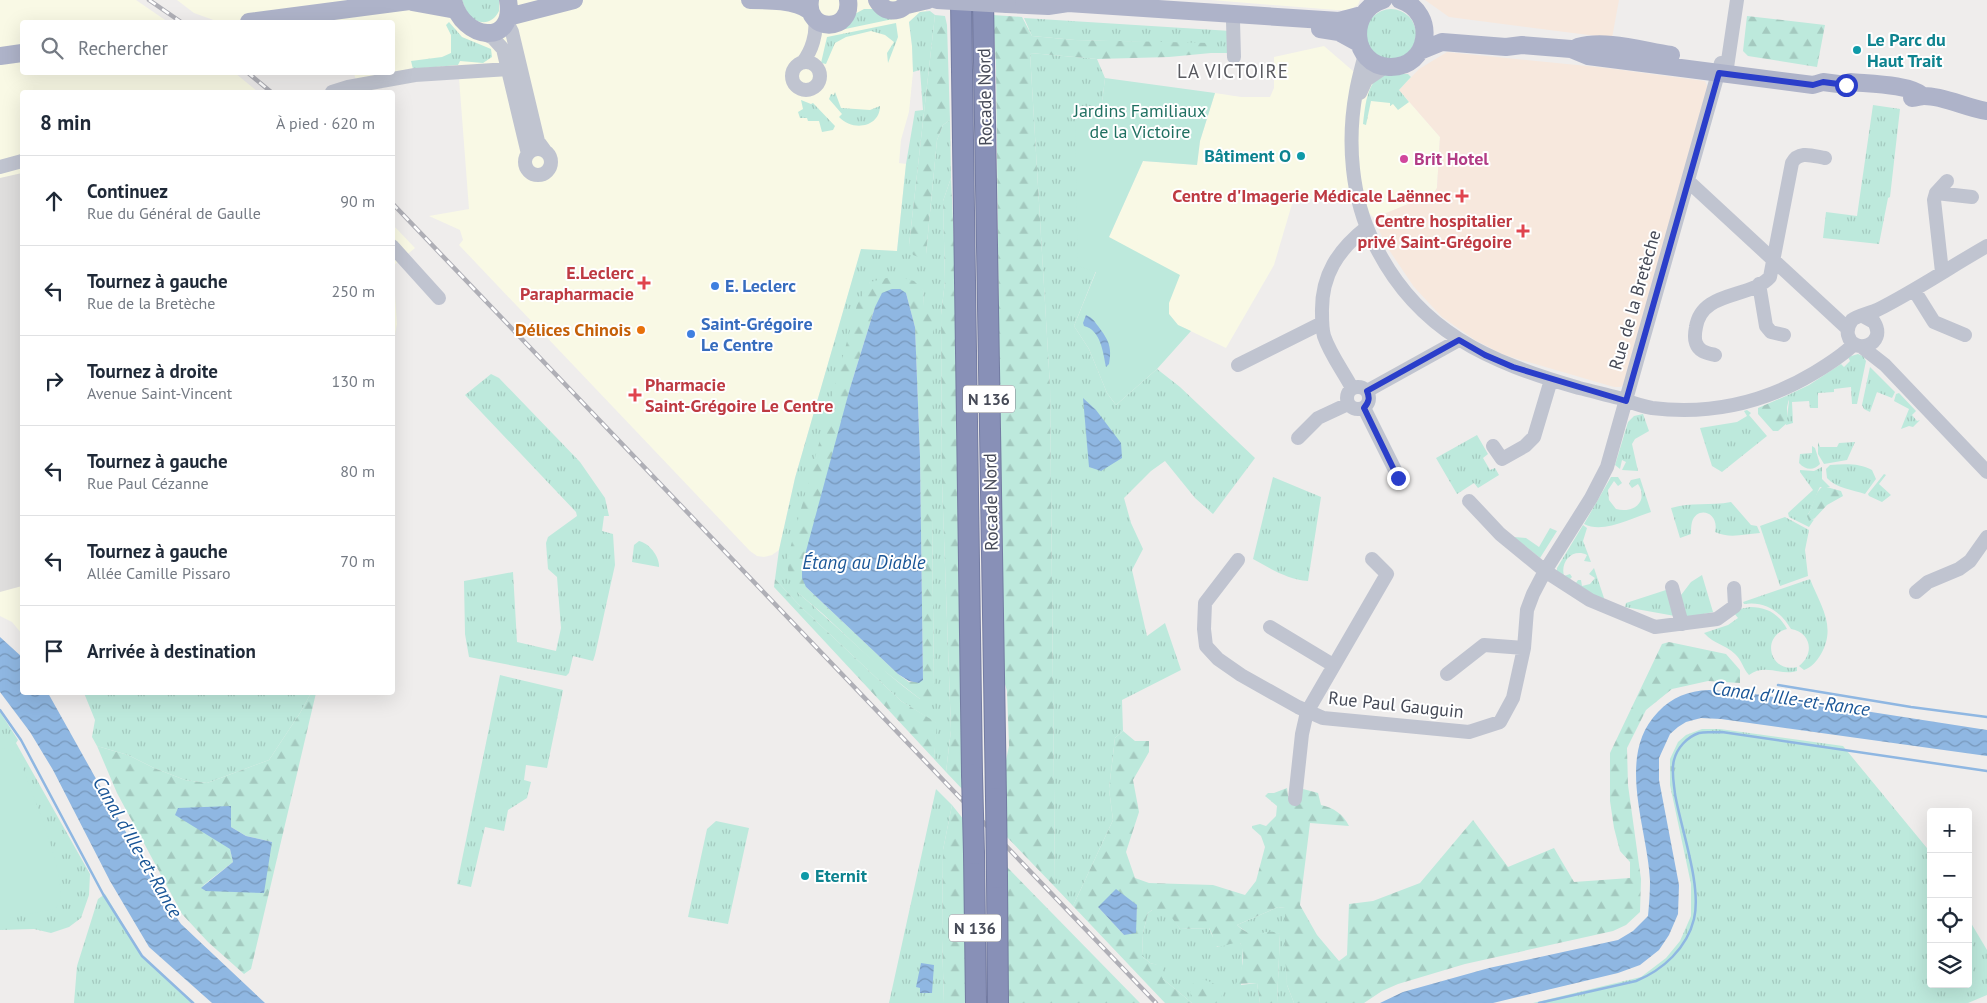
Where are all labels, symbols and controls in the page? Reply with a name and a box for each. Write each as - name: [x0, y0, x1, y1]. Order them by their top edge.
- search box: [20, 20, 395, 75]
- place label: Le Parc du Haut Trait: [1867, 28, 1946, 72]
- icon: search: [38, 34, 66, 62]
- text: Rechercher: [78, 36, 168, 60]
- marker: Le Parc du Haut Trait: [1851, 44, 1863, 56]
- street label: Rocade Nord: [972, 48, 997, 146]
- district label: LA VICTOIRE: [1177, 59, 1289, 83]
- route start: [1835, 74, 1858, 97]
- park label: Jardins Familiaux de la Victoire: [1073, 99, 1206, 143]
- text: 8 min: [40, 109, 91, 136]
- text: À pied · 620 m: [276, 113, 375, 133]
- place label: Bâtiment O: [1204, 144, 1291, 167]
- place label: Brit Hotel: [1414, 147, 1489, 170]
- marker: Bâtiment O: [1295, 150, 1307, 162]
- marker: Brit Hotel: [1398, 153, 1410, 165]
- text: Continuez: [87, 179, 168, 203]
- place label: Centre d'Imagerie Médicale Laënnec: [1172, 184, 1451, 207]
- icon: ahead: [40, 187, 68, 215]
- marker: Centre d'Imagerie Médicale Laënnec: [1455, 189, 1469, 203]
- text: 90 m: [340, 191, 375, 211]
- text: Rue du Général de Gaulle: [87, 203, 261, 223]
- place label: Centre hospitalier privé Saint-Grégoire: [1357, 209, 1513, 253]
- marker: Centre hospitalier privé Saint-Grégoire: [1516, 224, 1530, 238]
- street label: Rue de la Bretèche: [1604, 227, 1665, 373]
- place label: E.Leclerc Parapharmacie: [520, 261, 634, 305]
- text: Tournez à gauche: [87, 269, 228, 293]
- place label: E. Leclerc: [725, 274, 796, 297]
- icon: left: [40, 277, 68, 305]
- marker: E.Leclerc Parapharmacie: [638, 277, 650, 289]
- marker: E. Leclerc: [709, 280, 721, 292]
- text: 250 m: [332, 281, 375, 301]
- text: Rue de la Bretèche: [87, 293, 215, 313]
- place label: Saint-Grégoire Le Centre: [701, 312, 813, 356]
- place label: Délices Chinois: [515, 318, 631, 341]
- marker: Délices Chinois: [635, 324, 647, 336]
- marker: Saint-Grégoire Le Centre: [685, 328, 697, 340]
- text: Tournez à droite: [87, 359, 218, 383]
- icon: right: [40, 367, 68, 395]
- text: 130 m: [332, 371, 375, 391]
- place label: Pharmacie Saint-Grégoire Le Centre: [645, 373, 833, 417]
- text: Avenue Saint-Vincent: [87, 383, 232, 403]
- road number: N 136: [963, 386, 1015, 412]
- marker: Pharmacie Saint-Grégoire Le Centre: [629, 389, 641, 401]
- text: Tournez à gauche: [87, 449, 228, 473]
- street label: Rocade Nord: [978, 453, 1003, 551]
- icon: left: [40, 457, 68, 485]
- text: 80 m: [340, 461, 375, 481]
- route end: [1387, 467, 1410, 490]
- text: Rue Paul Cézanne: [87, 473, 209, 493]
- text: Tournez à gauche: [87, 539, 228, 563]
- icon: left: [40, 547, 68, 575]
- water label: Étang au Diable: [802, 550, 926, 574]
- text: 70 m: [340, 551, 375, 571]
- text: Allée Camille Pissaro: [87, 563, 231, 583]
- icon: arrive: [40, 637, 68, 665]
- text: Arrivée à destination: [87, 639, 256, 663]
- water label: Canal d'Ille-et-Rance: [1710, 675, 1872, 721]
- street label: Rue Paul Gauguin: [1327, 686, 1465, 723]
- water label: Canal d'Ille-et-Rance: [88, 772, 188, 922]
- map controls: [1927, 808, 1972, 988]
- button: +: [1927, 808, 1972, 853]
- button: −: [1927, 853, 1972, 898]
- place label: Eternit: [815, 864, 868, 887]
- marker: Eternit: [799, 870, 811, 882]
- button: locate: [1927, 898, 1972, 943]
- road number: N 136: [949, 914, 1001, 941]
- button: layers: [1927, 943, 1972, 988]

